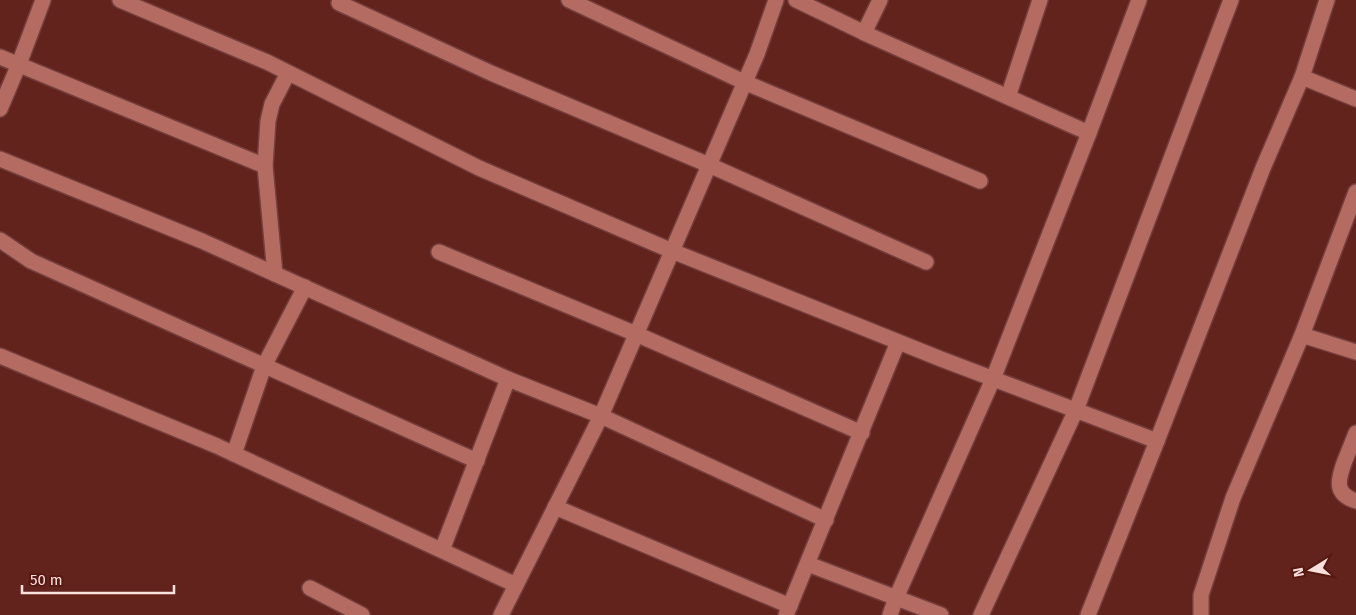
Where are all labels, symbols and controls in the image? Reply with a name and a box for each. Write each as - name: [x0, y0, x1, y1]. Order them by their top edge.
- north arrow: [1286, 545, 1336, 595]
- scale bar: [22, 562, 175, 594]
- text: N: [1290, 566, 1308, 578]
- text: 50 m: [30, 571, 63, 589]

